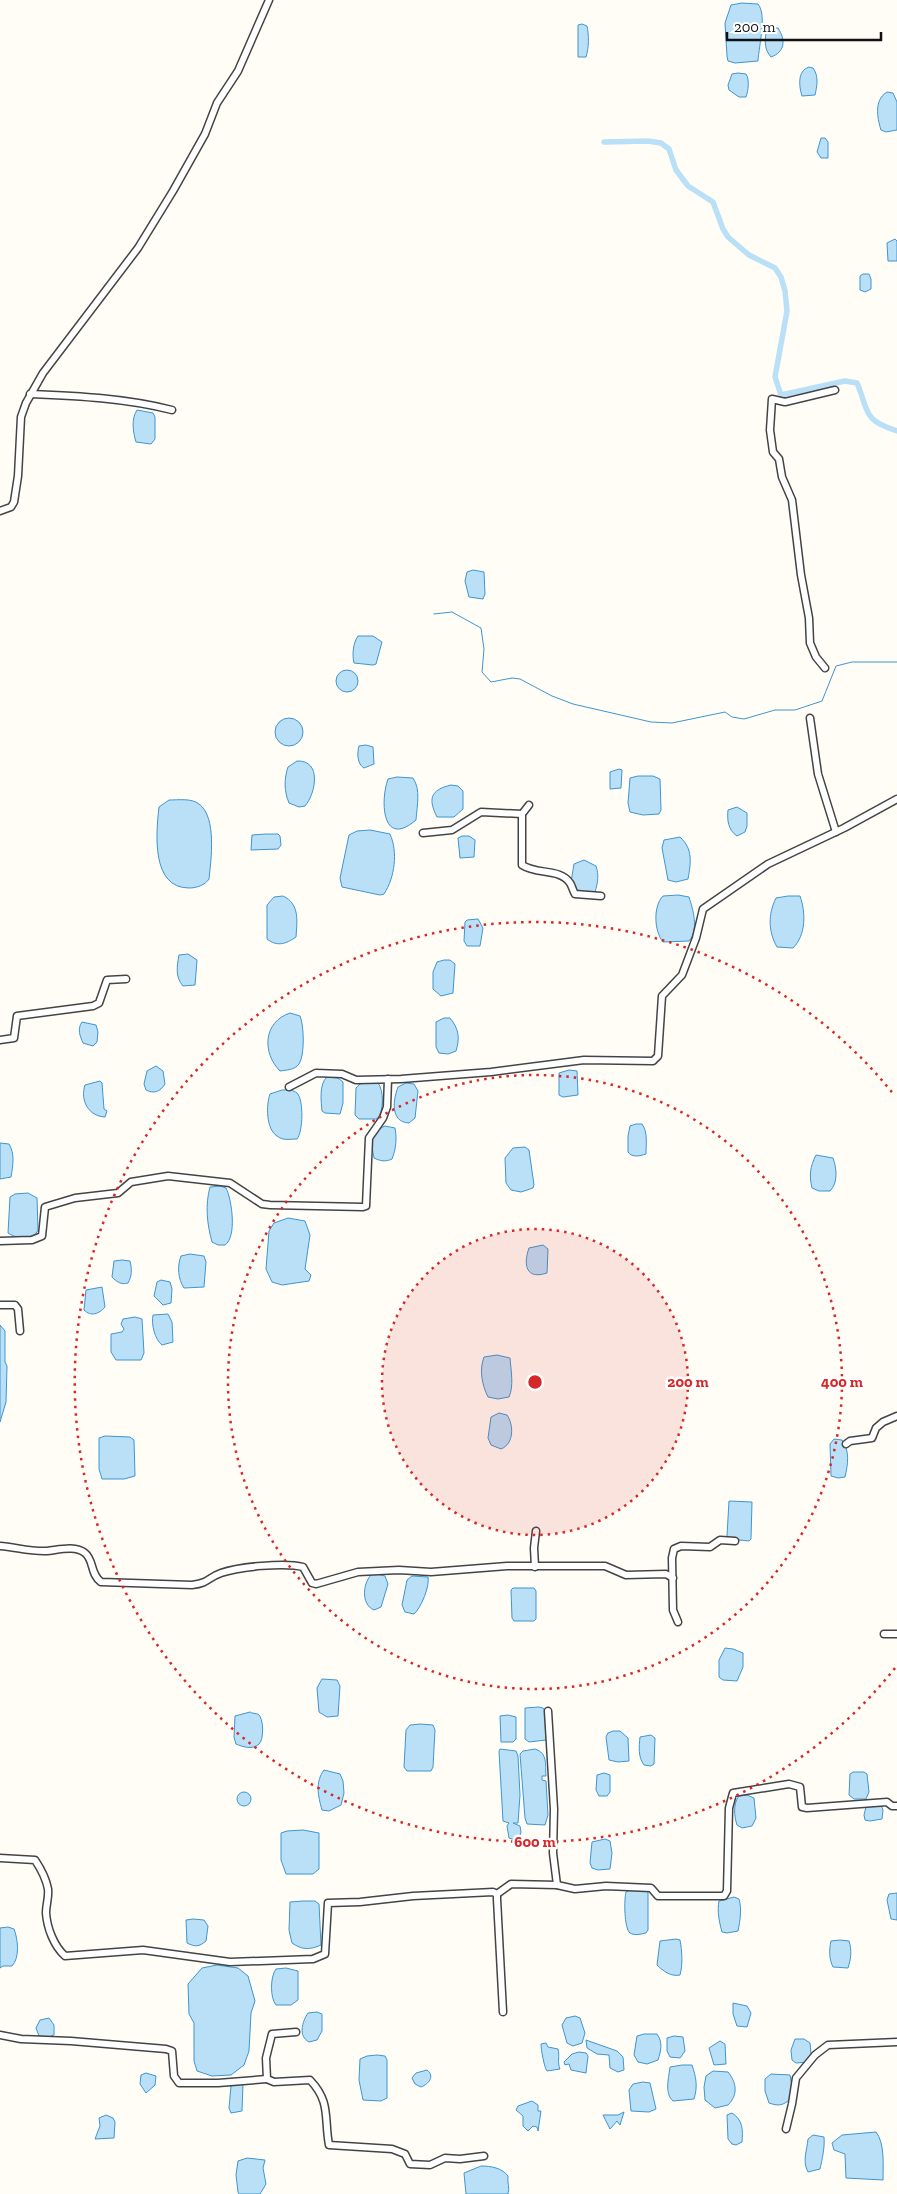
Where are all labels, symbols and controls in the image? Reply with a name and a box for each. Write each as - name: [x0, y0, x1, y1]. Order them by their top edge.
- scale bar: [727, 10, 881, 42]
- text: 200 m: [734, 18, 775, 36]
- centre of rings: [526, 1373, 544, 1391]
- text: 200 m: [667, 1373, 709, 1391]
- text: 400 m: [821, 1373, 863, 1391]
- text: 600 m: [514, 1833, 556, 1851]

